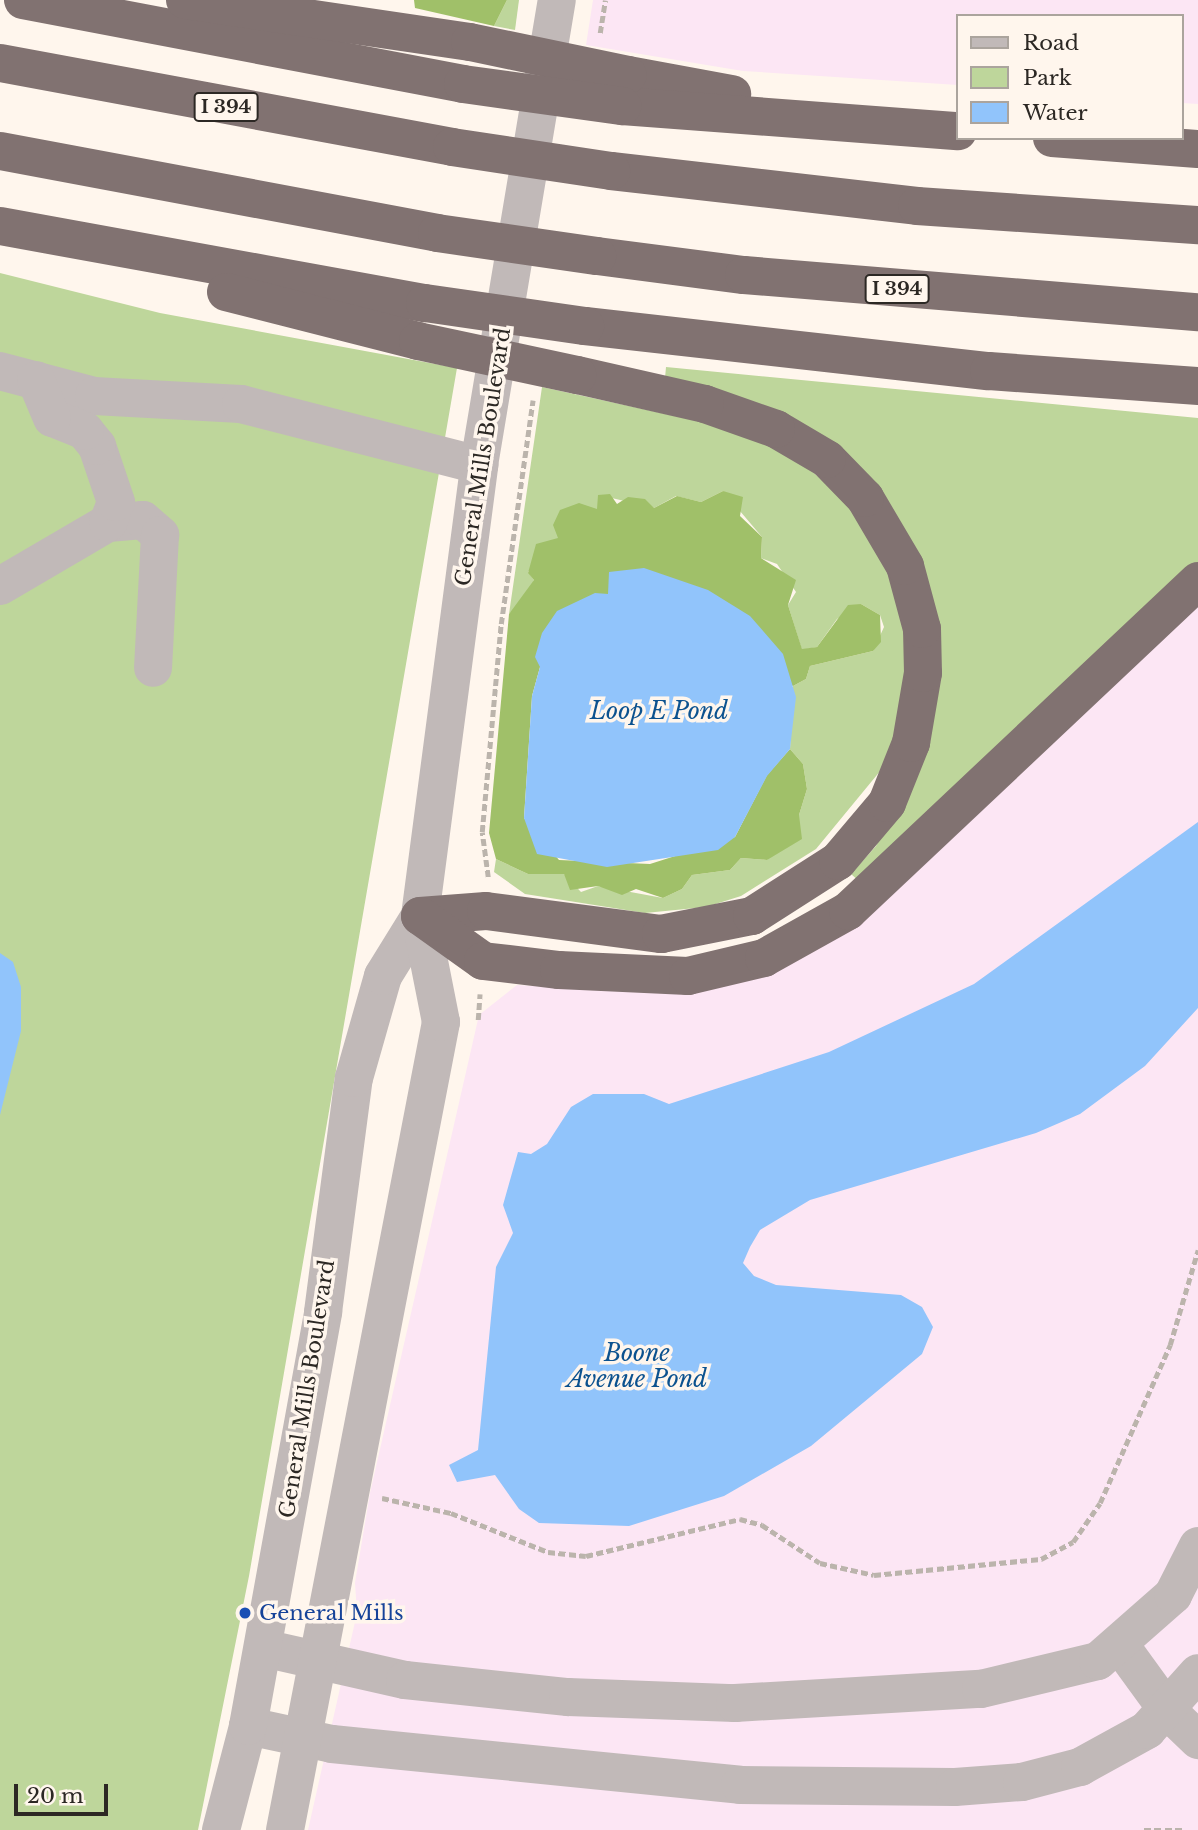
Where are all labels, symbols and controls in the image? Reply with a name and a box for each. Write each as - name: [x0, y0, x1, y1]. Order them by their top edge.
- legend: [956, 14, 1184, 140]
- text: Road: [1023, 30, 1079, 56]
- text: Park: [1023, 65, 1072, 91]
- road number: I 394: [193, 92, 259, 122]
- text: Water: [1023, 100, 1087, 126]
- road number: I 394: [864, 274, 930, 304]
- street label: General Mills Boulevard: [450, 326, 516, 588]
- water label: Loop E Pond: [590, 697, 728, 725]
- street label: General Mills Boulevard: [274, 1258, 340, 1520]
- water label: Boone Avenue Pond: [567, 1339, 707, 1393]
- place label: General Mills: [259, 1600, 404, 1626]
- marker: General Mills: [237, 1605, 253, 1621]
- scale bar: [18, 1770, 112, 1814]
- text: 20 m: [27, 1783, 84, 1809]

